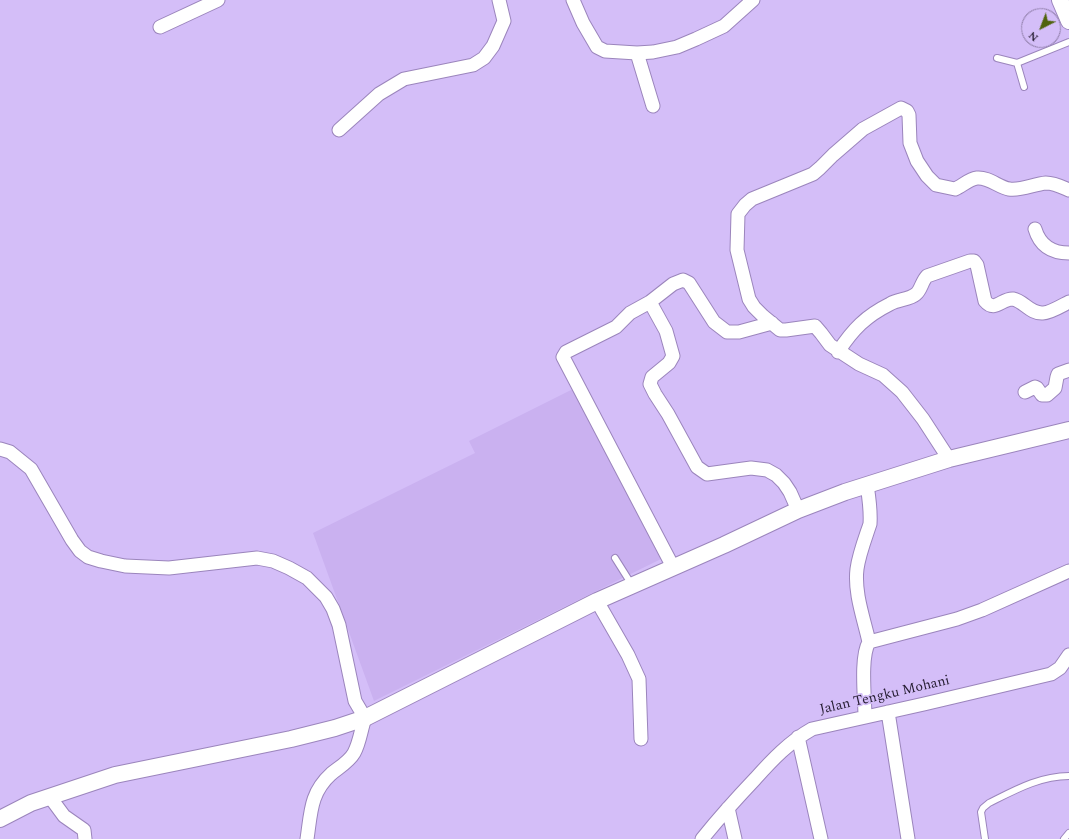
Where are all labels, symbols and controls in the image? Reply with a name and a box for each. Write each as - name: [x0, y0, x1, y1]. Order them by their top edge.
- north arrow: [1021, 8, 1061, 48]
- text: N: [1024, 27, 1042, 46]
- street label: Jalan Tengku Mohani: [818, 673, 952, 719]

